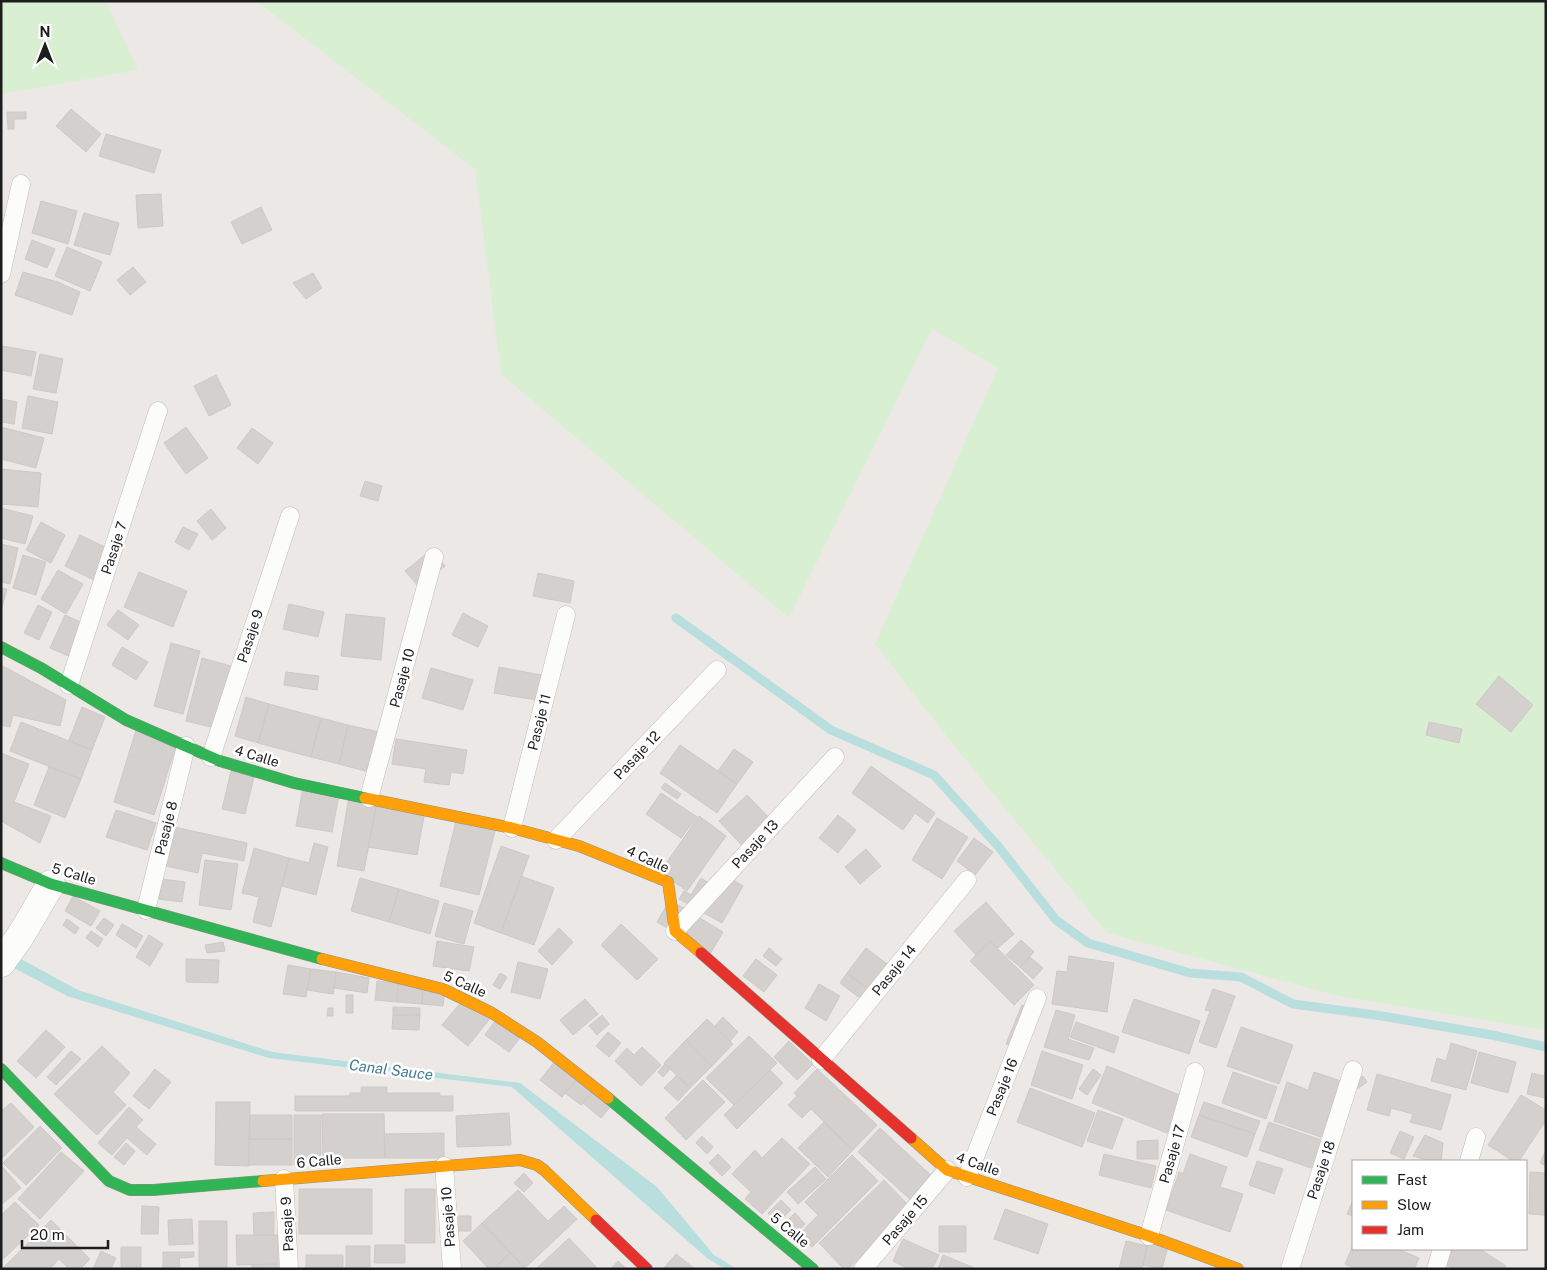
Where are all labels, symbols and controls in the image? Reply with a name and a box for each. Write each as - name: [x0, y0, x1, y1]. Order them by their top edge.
- north arrow: [20, 20, 70, 70]
- text: N: [40, 24, 50, 40]
- street label: Pasaje 7: [98, 520, 130, 576]
- street label: Pasaje 9: [234, 607, 266, 665]
- street label: Pasaje 10: [386, 647, 418, 709]
- street label: Pasaje 11: [524, 692, 554, 752]
- street label: Pasaje 12: [611, 728, 663, 782]
- street label: 4 Calle: [233, 742, 281, 770]
- street label: Pasaje 8: [152, 799, 180, 857]
- street label: Pasaje 13: [728, 816, 782, 872]
- street label: 4 Calle: [624, 842, 672, 876]
- street label: 5 Calle: [50, 860, 98, 888]
- street label: Pasaje 14: [869, 941, 919, 999]
- street label: 5 Calle: [441, 967, 489, 1001]
- water label: Canal Sauce: [348, 1056, 434, 1083]
- street label: Pasaje 16: [983, 1056, 1021, 1118]
- street label: Pasaje 17: [1156, 1123, 1188, 1185]
- street label: Pasaje 18: [1304, 1139, 1338, 1201]
- street label: 4 Calle: [954, 1149, 1002, 1179]
- street label: 6 Calle: [296, 1151, 342, 1171]
- legend: [1352, 1160, 1527, 1250]
- text: Fast: [1397, 1171, 1427, 1188]
- street label: Pasaje 10: [438, 1186, 458, 1248]
- street label: Pasaje 15: [879, 1192, 931, 1248]
- street label: Pasaje 9: [278, 1196, 296, 1252]
- text: Slow: [1397, 1196, 1432, 1213]
- street label: 5 Calle: [767, 1209, 813, 1251]
- scale bar: [22, 1218, 109, 1250]
- text: Jam: [1397, 1221, 1424, 1238]
- text: 20 m: [30, 1226, 65, 1243]

